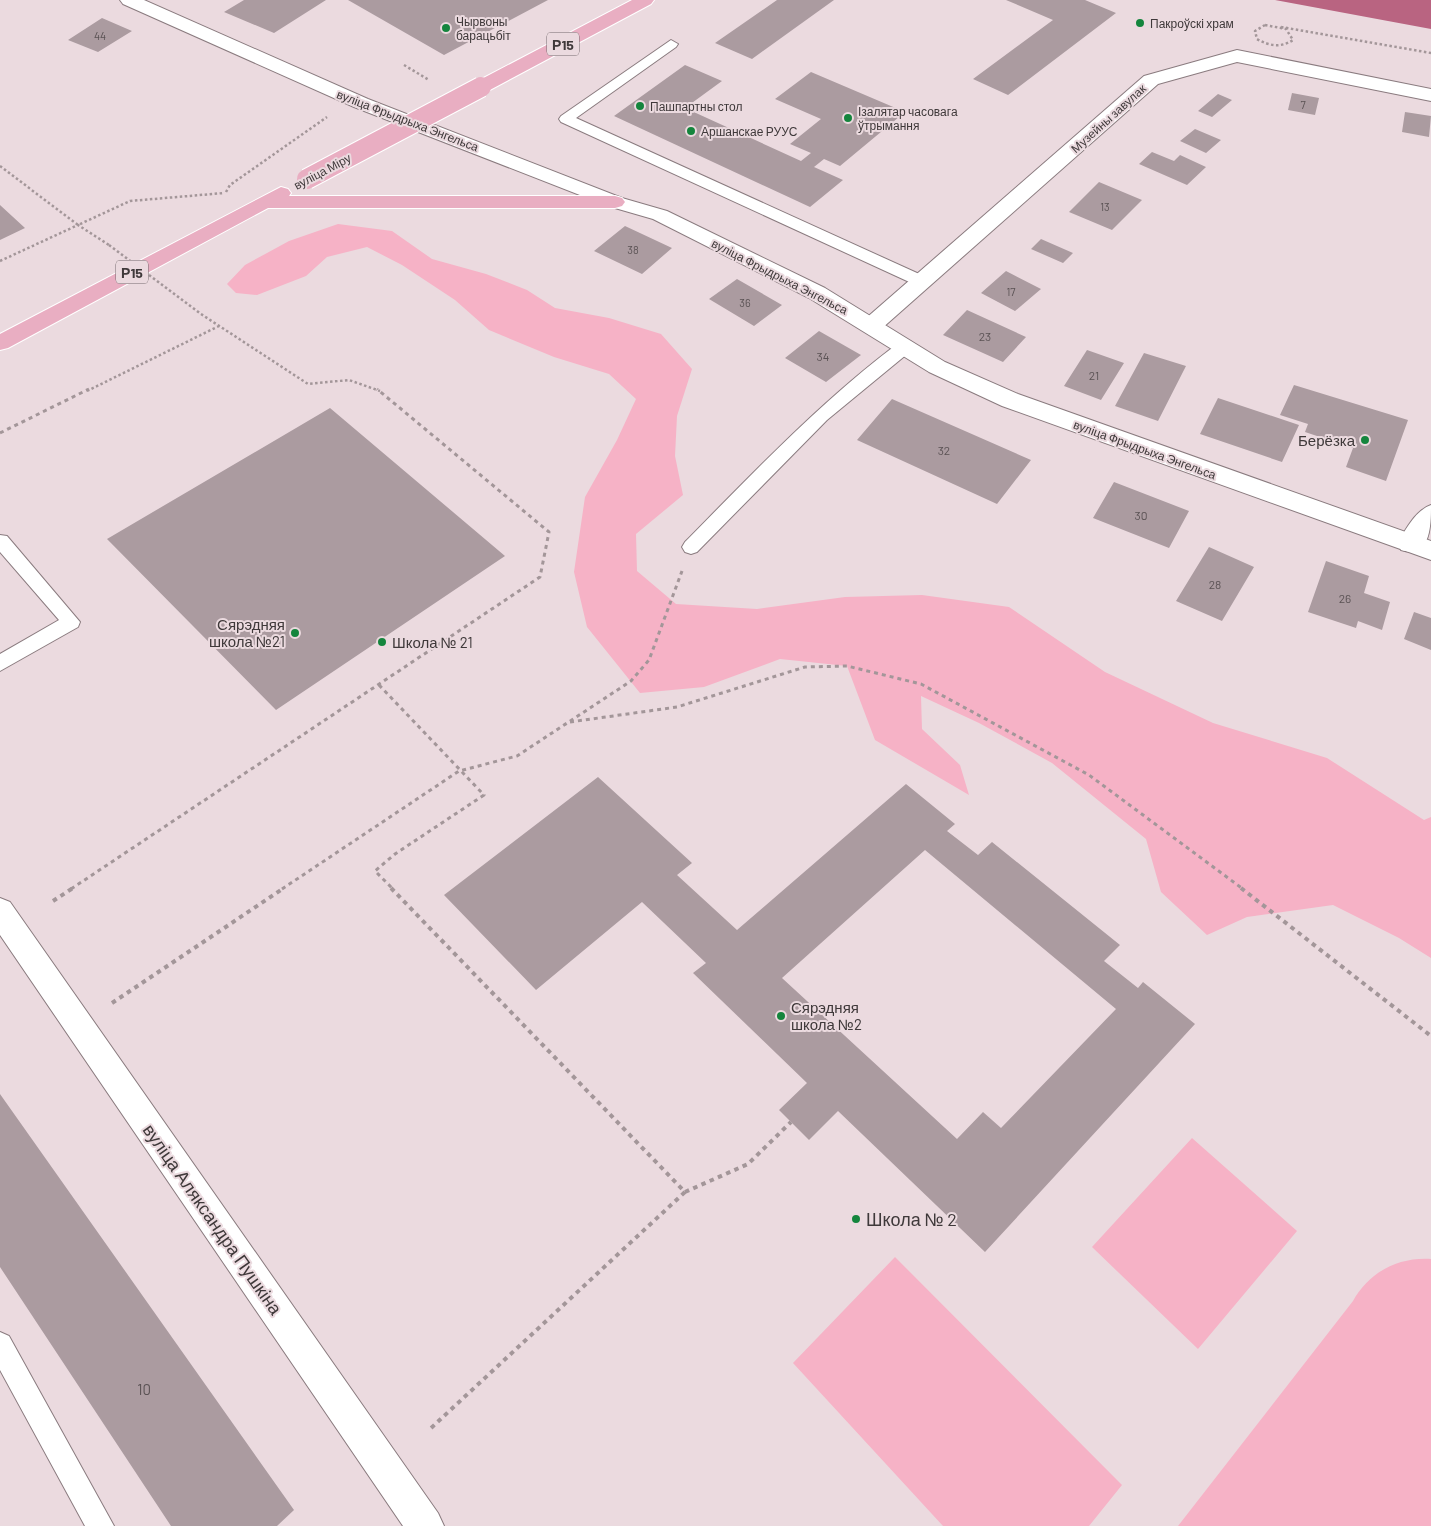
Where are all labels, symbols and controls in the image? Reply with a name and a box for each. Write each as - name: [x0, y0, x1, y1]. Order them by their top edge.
- place label: Чырвоны барацьбіт: [456, 14, 511, 43]
- place label: Пакроўскі храм: [1150, 16, 1234, 31]
- marker: Пакроўскі храм: [1134, 17, 1146, 29]
- marker: Чырвоны барацьбіт: [440, 22, 452, 34]
- house number: 44: [94, 29, 106, 42]
- road number: Р15: [547, 33, 579, 56]
- street label: Музейны завулак: [1068, 80, 1149, 156]
- street label: вуліца Фрыдрыха Энгельса: [335, 86, 481, 155]
- house number: 7: [1300, 98, 1306, 111]
- place label: Пашпартны стол: [650, 99, 742, 114]
- marker: Пашпартны стол: [634, 100, 646, 112]
- place label: Ізалятар часовага ўтрымання: [858, 104, 958, 133]
- marker: Ізалятар часовага ўтрымання: [842, 112, 854, 124]
- place label: Аршанскае РУУС: [701, 124, 798, 139]
- marker: Аршанскае РУУС: [685, 125, 697, 137]
- street label: вуліца Міру: [291, 150, 353, 193]
- house number: 13: [1100, 200, 1110, 213]
- street label: вуліца Фрыдрыха Энгельса: [709, 236, 851, 317]
- house number: 38: [627, 243, 639, 256]
- road number: Р15: [116, 260, 148, 284]
- house number: 17: [1006, 285, 1016, 298]
- house number: 36: [739, 296, 751, 309]
- house number: 23: [979, 329, 991, 343]
- house number: 34: [817, 349, 829, 363]
- house number: 21: [1089, 368, 1099, 382]
- street label: вуліца Фрыдрыха Энгельса: [1071, 417, 1218, 482]
- place label: Берёзка: [1298, 431, 1356, 449]
- marker: Берёзка: [1359, 434, 1371, 446]
- house number: 32: [938, 443, 950, 457]
- house number: 30: [1135, 508, 1147, 522]
- house number: 28: [1209, 577, 1221, 591]
- house number: 26: [1339, 591, 1351, 605]
- place label: Сярэдняя школа №21: [209, 615, 285, 650]
- marker: Сярэдняя школа №21: [289, 627, 301, 639]
- place label: Школа № 21: [392, 633, 473, 651]
- marker: Школа № 21: [376, 636, 388, 648]
- place label: Сярэдняя школа №2: [791, 998, 862, 1033]
- marker: Сярэдняя школа №2: [775, 1010, 787, 1022]
- street label: вуліца Аляксандра Пушкіна: [139, 1119, 288, 1319]
- place label: Школа № 2: [866, 1208, 957, 1230]
- marker: Школа № 2: [850, 1213, 862, 1225]
- house number: 10: [137, 1380, 151, 1398]

